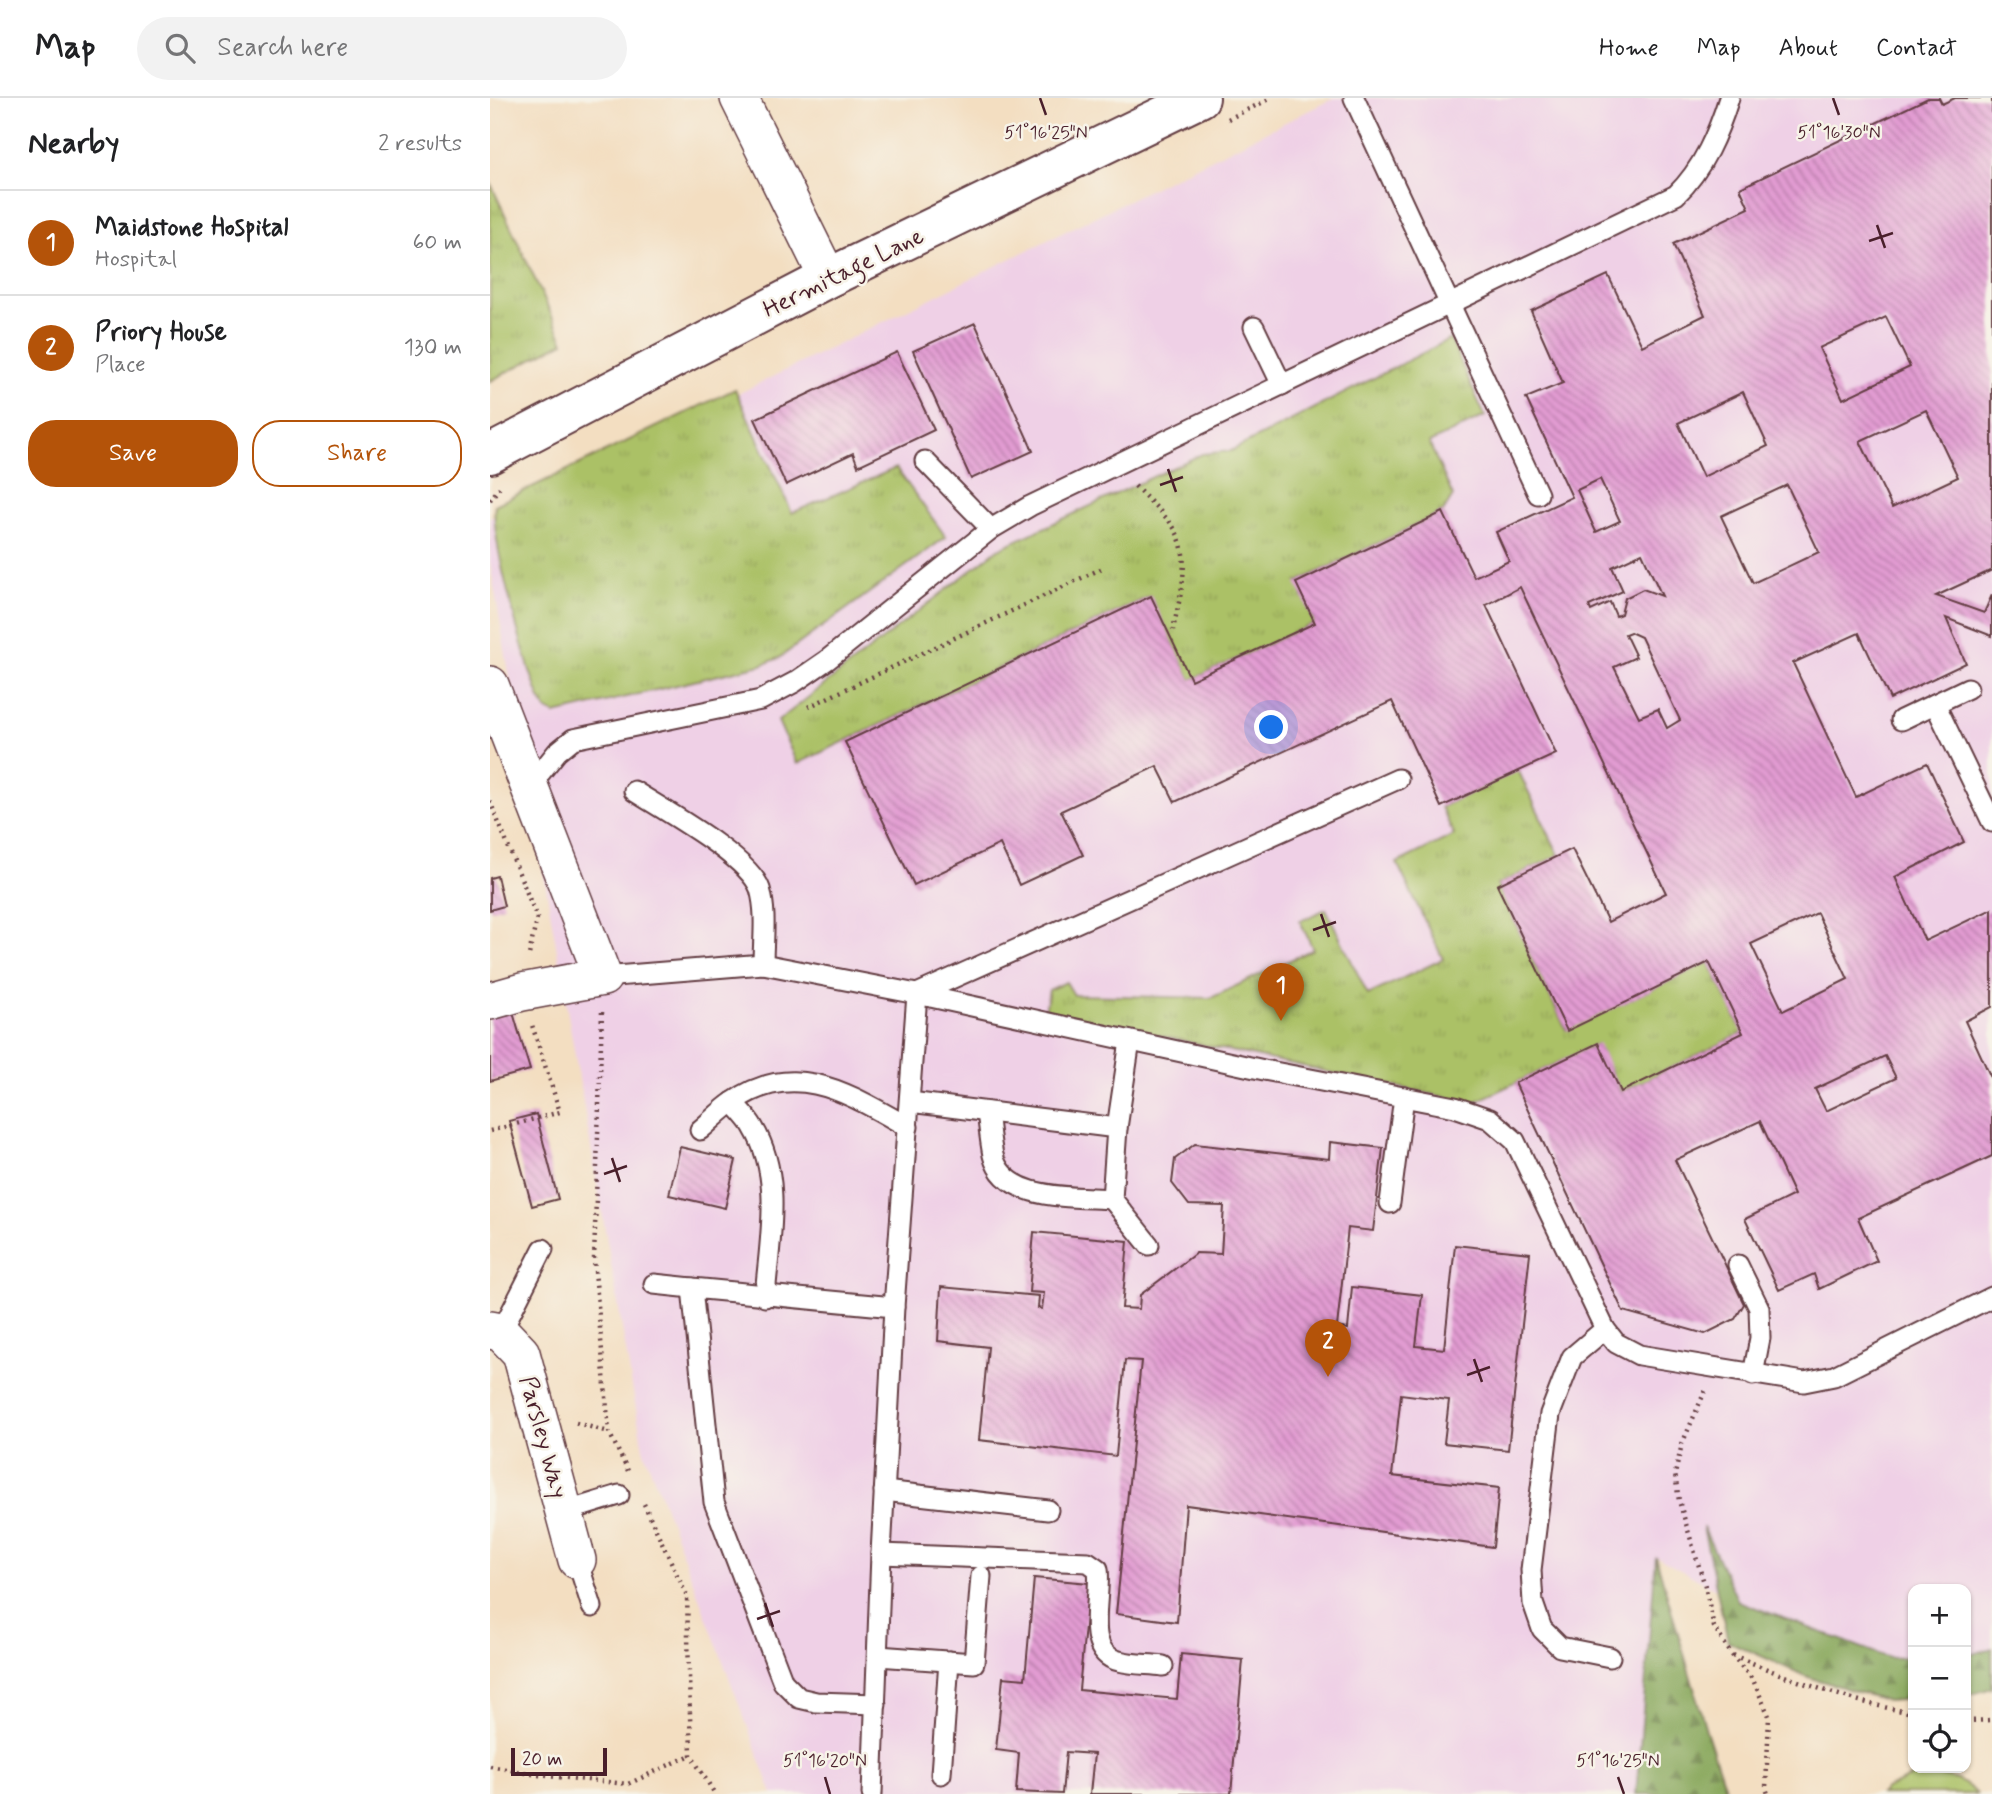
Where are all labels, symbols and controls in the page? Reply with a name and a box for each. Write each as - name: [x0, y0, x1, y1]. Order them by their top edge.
- search box: [137, 17, 627, 80]
- text: Map: [35, 26, 95, 70]
- icon: search: [161, 29, 199, 67]
- text: Search here: [217, 31, 348, 65]
- text: Home: [1599, 33, 1659, 64]
- text: Map: [1697, 33, 1741, 64]
- text: About: [1779, 33, 1838, 64]
- text: Contact: [1876, 33, 1957, 64]
- text: 51°16'25"N: [1004, 121, 1088, 145]
- text: 51°16'30"N: [1797, 121, 1881, 145]
- text: Nearby: [28, 124, 119, 163]
- text: 2 results: [378, 129, 462, 159]
- text: Maidstone Hospital: [95, 211, 289, 245]
- street label: Hermitage Lane: [758, 221, 931, 328]
- text: 1: [46, 228, 56, 258]
- text: 60 m: [413, 228, 462, 258]
- text: Hospital: [95, 245, 177, 275]
- text: Priory House: [95, 316, 227, 350]
- text: 2: [45, 333, 57, 363]
- text: 130 m: [404, 333, 462, 363]
- text: Place: [95, 350, 146, 380]
- button: Save: [28, 420, 238, 487]
- button: Share: [252, 420, 462, 487]
- your location: [1254, 710, 1288, 744]
- pin: 1: [1258, 963, 1304, 1021]
- pin: 2: [1305, 1319, 1351, 1377]
- street label: Parsley Way: [511, 1373, 574, 1502]
- map controls: [1908, 1584, 1971, 1773]
- button: +: [1908, 1584, 1971, 1647]
- button: −: [1908, 1647, 1971, 1710]
- button: locate: [1908, 1710, 1971, 1773]
- scale bar: [511, 1745, 607, 1777]
- text: 20 m: [522, 1747, 562, 1772]
- text: 51°16'20"N: [783, 1749, 867, 1773]
- text: 51°16'25"N: [1576, 1749, 1660, 1773]

